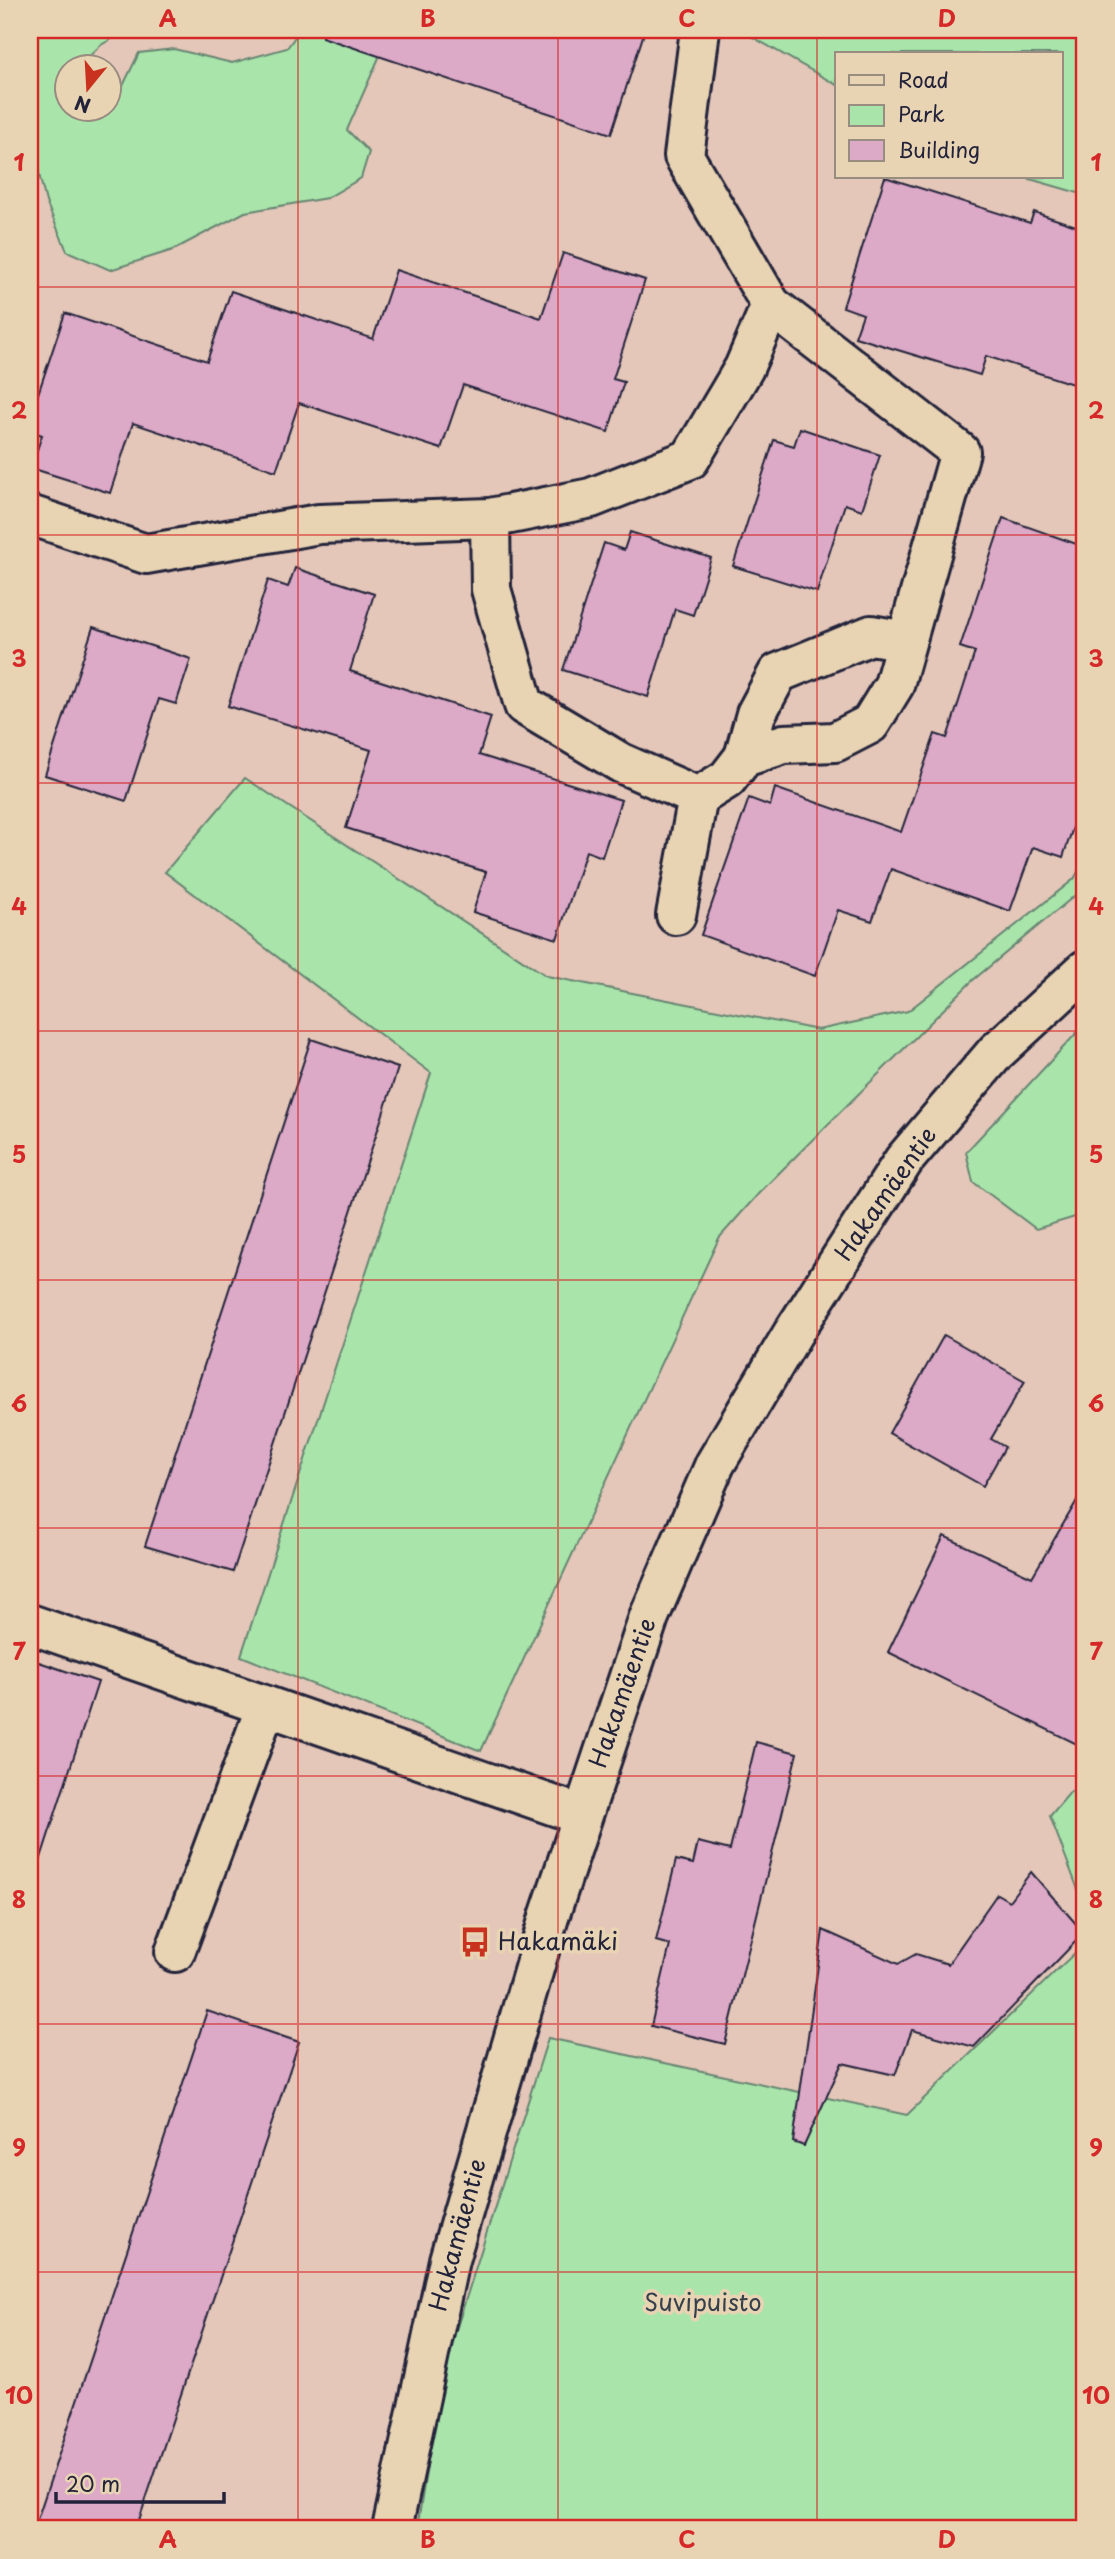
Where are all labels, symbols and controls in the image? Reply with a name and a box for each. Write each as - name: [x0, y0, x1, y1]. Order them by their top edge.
- text: A: [159, 0, 177, 35]
- text: B: [420, 0, 436, 35]
- text: C: [678, 0, 696, 35]
- text: D: [938, 0, 956, 35]
- north arrow: [52, 52, 122, 122]
- legend: [835, 52, 1062, 178]
- text: Road: [898, 63, 949, 95]
- text: N: [71, 89, 94, 121]
- text: Park: [898, 97, 945, 129]
- text: Building: [898, 133, 980, 165]
- text: 1: [14, 144, 25, 179]
- text: 1: [1091, 144, 1102, 179]
- text: 2: [11, 392, 27, 427]
- text: 2: [1088, 392, 1104, 427]
- text: 3: [11, 640, 27, 675]
- text: 3: [1088, 640, 1104, 675]
- text: 4: [11, 888, 27, 923]
- text: 4: [1088, 888, 1104, 923]
- street label: Hakamäentie: [825, 1118, 944, 1267]
- text: 5: [12, 1136, 26, 1171]
- text: 5: [1089, 1136, 1103, 1171]
- text: 6: [11, 1385, 27, 1420]
- text: 6: [1088, 1385, 1104, 1420]
- street label: Hakamäentie: [579, 1612, 664, 1772]
- text: 7: [12, 1633, 26, 1668]
- text: 7: [1089, 1633, 1103, 1668]
- text: 8: [12, 1881, 26, 1916]
- text: 8: [1089, 1881, 1103, 1916]
- place label: Hakamäki: [498, 1922, 618, 1958]
- bus stop icon: Hakamäki: [458, 1925, 492, 1959]
- text: 9: [12, 2129, 26, 2164]
- text: 9: [1089, 2129, 1103, 2164]
- street label: Hakamäentie: [418, 2154, 494, 2315]
- park label: Suvipuisto: [644, 2283, 762, 2319]
- text: 10: [5, 2377, 33, 2412]
- text: 10: [1082, 2377, 1110, 2412]
- scale bar: [56, 2461, 224, 2505]
- text: 20 m: [66, 2467, 120, 2499]
- text: A: [159, 2521, 177, 2556]
- text: B: [420, 2521, 436, 2556]
- text: C: [678, 2521, 696, 2556]
- text: D: [938, 2521, 956, 2556]

